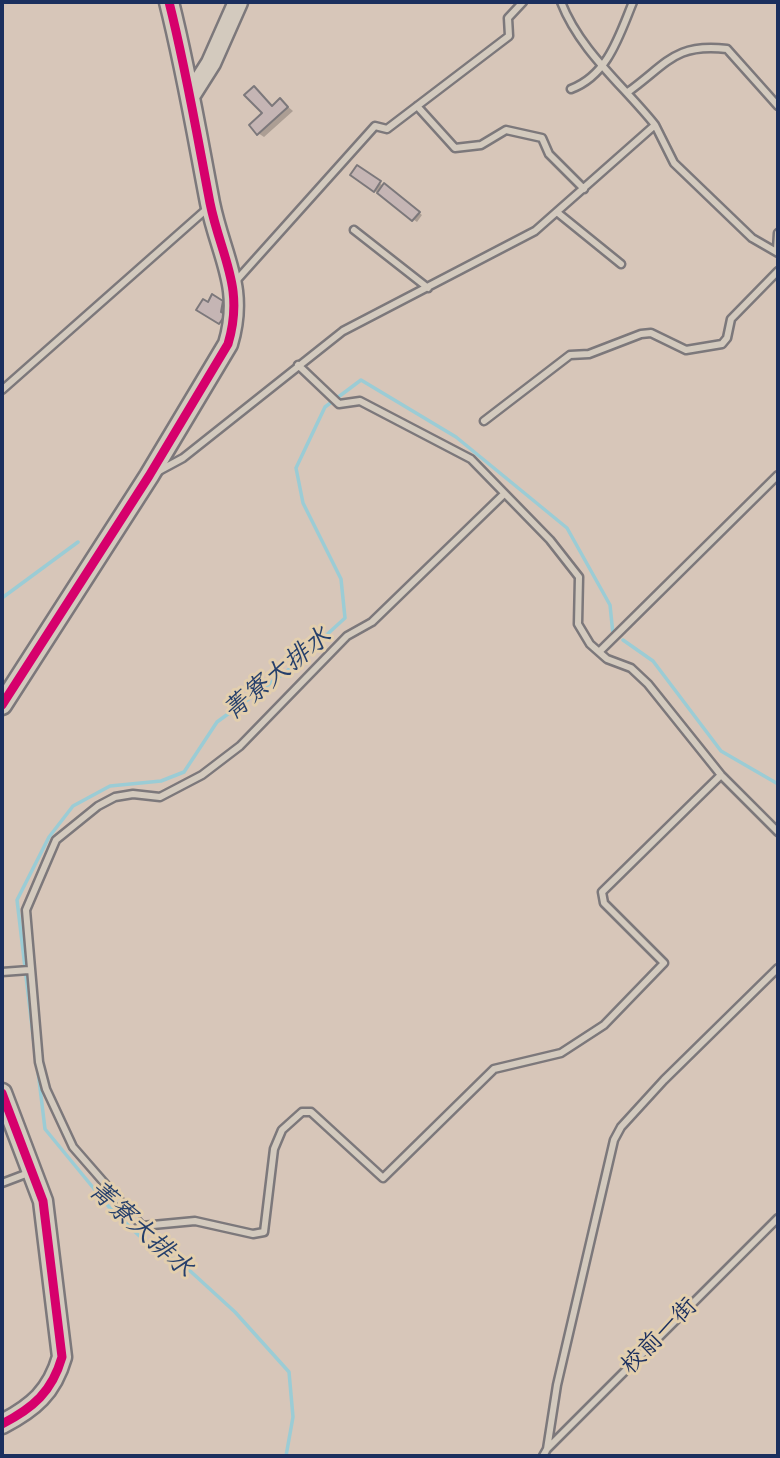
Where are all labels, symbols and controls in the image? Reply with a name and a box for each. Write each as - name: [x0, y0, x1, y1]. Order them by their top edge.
- water label: 菁寮大排水: [217, 621, 337, 727]
- water label: 菁寮大排水: [82, 1174, 200, 1284]
- street label: 校前一街: [615, 1292, 703, 1380]

